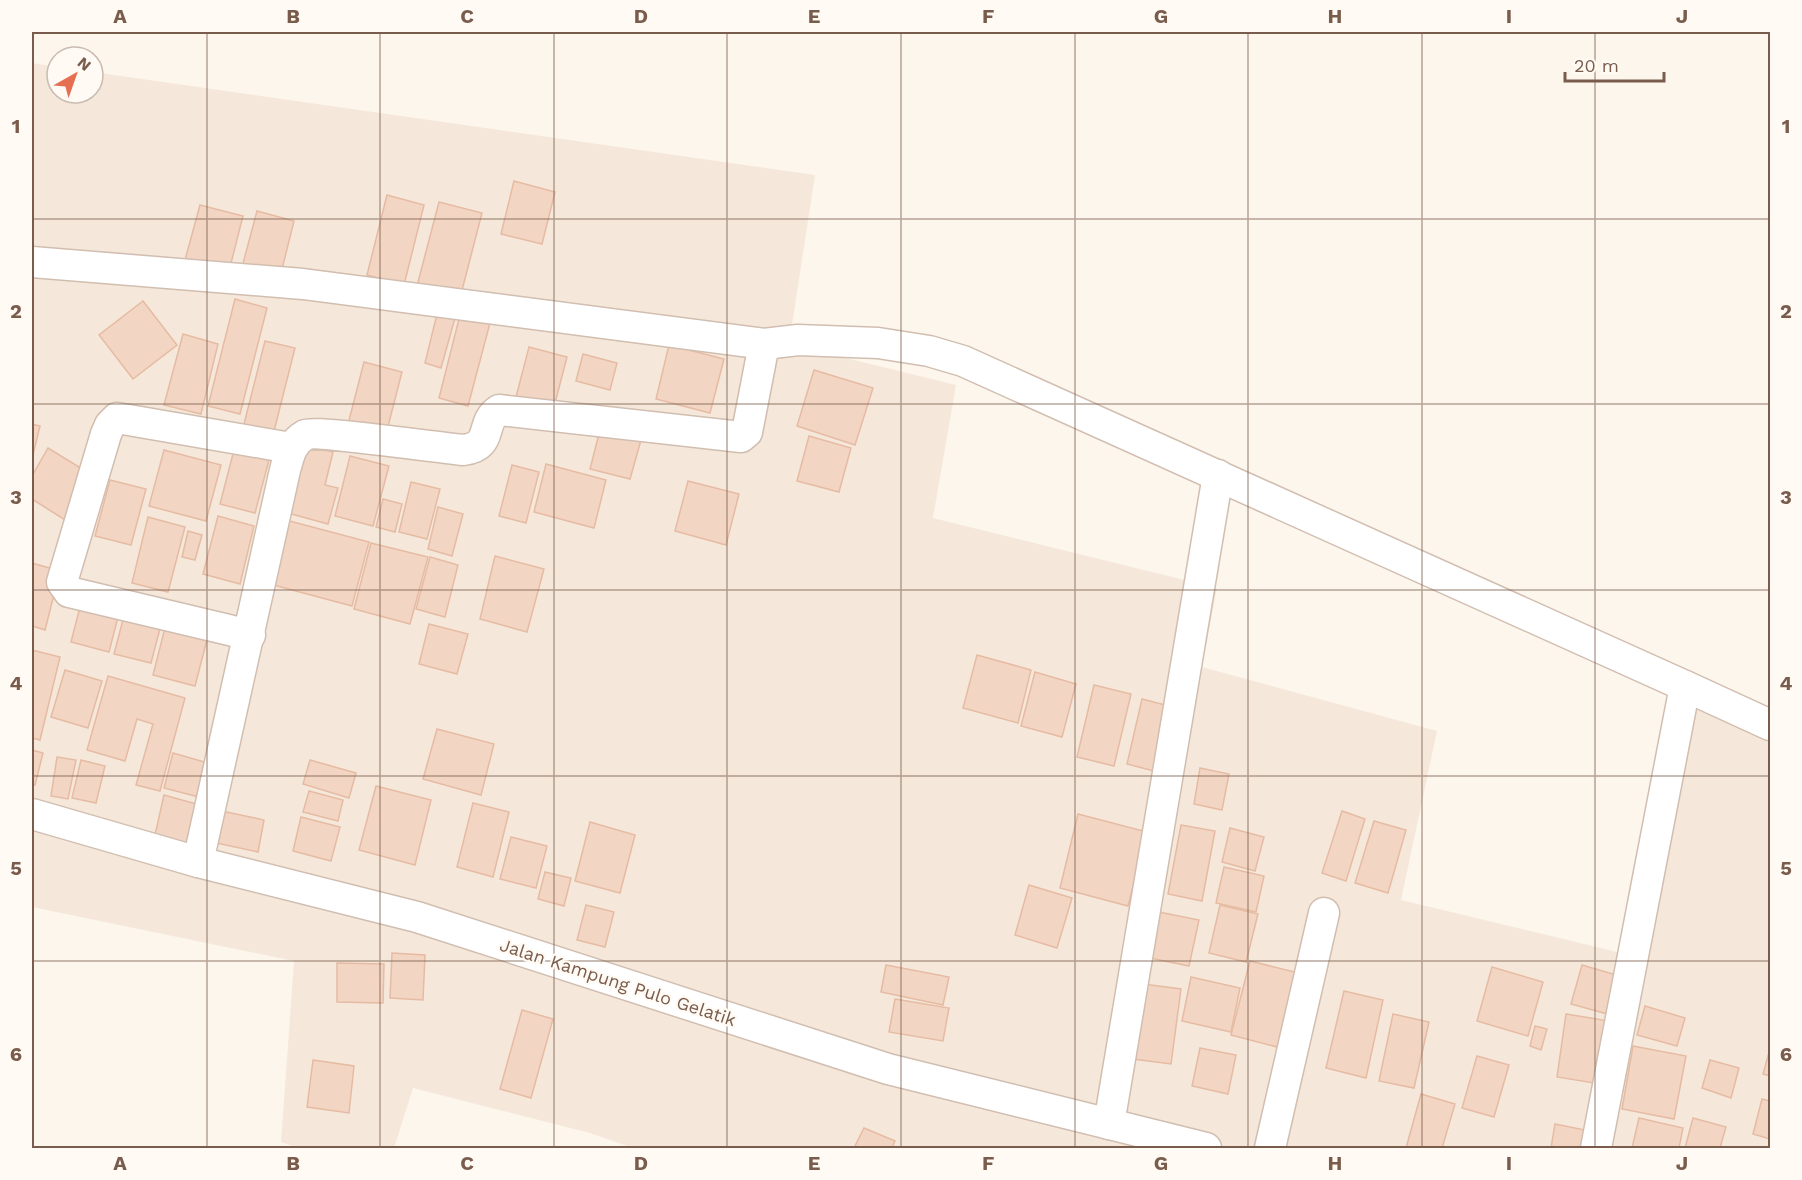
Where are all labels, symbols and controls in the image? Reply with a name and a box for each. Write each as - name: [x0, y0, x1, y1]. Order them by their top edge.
- text: A: [113, 4, 127, 28]
- text: B: [286, 4, 300, 28]
- text: C: [460, 4, 474, 28]
- text: D: [634, 4, 648, 28]
- text: E: [808, 4, 820, 28]
- text: F: [982, 4, 994, 28]
- text: G: [1154, 4, 1168, 28]
- text: H: [1328, 4, 1342, 28]
- text: I: [1506, 4, 1512, 28]
- text: J: [1676, 4, 1688, 28]
- north arrow: [45, 45, 105, 105]
- scale bar: [1565, 45, 1664, 83]
- text: N: [74, 53, 95, 75]
- text: 20 m: [1574, 55, 1619, 76]
- text: 1: [12, 114, 20, 138]
- text: 1: [1782, 114, 1790, 138]
- text: 2: [10, 299, 22, 323]
- text: 2: [1780, 299, 1792, 323]
- text: 3: [10, 485, 22, 509]
- text: 3: [1780, 485, 1792, 509]
- text: 4: [10, 671, 23, 695]
- text: 4: [1780, 671, 1793, 695]
- text: 5: [10, 856, 22, 880]
- text: 5: [1780, 856, 1792, 880]
- street label: Jalan Kampung Pulo Gelatik: [497, 934, 739, 1030]
- text: 6: [10, 1042, 22, 1066]
- text: 6: [1780, 1042, 1792, 1066]
- text: A: [113, 1151, 127, 1175]
- text: B: [286, 1151, 300, 1175]
- text: C: [460, 1151, 474, 1175]
- text: D: [634, 1151, 648, 1175]
- text: E: [808, 1151, 820, 1175]
- text: F: [982, 1151, 994, 1175]
- text: G: [1154, 1151, 1168, 1175]
- text: H: [1328, 1151, 1342, 1175]
- text: I: [1506, 1151, 1512, 1175]
- text: J: [1676, 1151, 1688, 1175]

